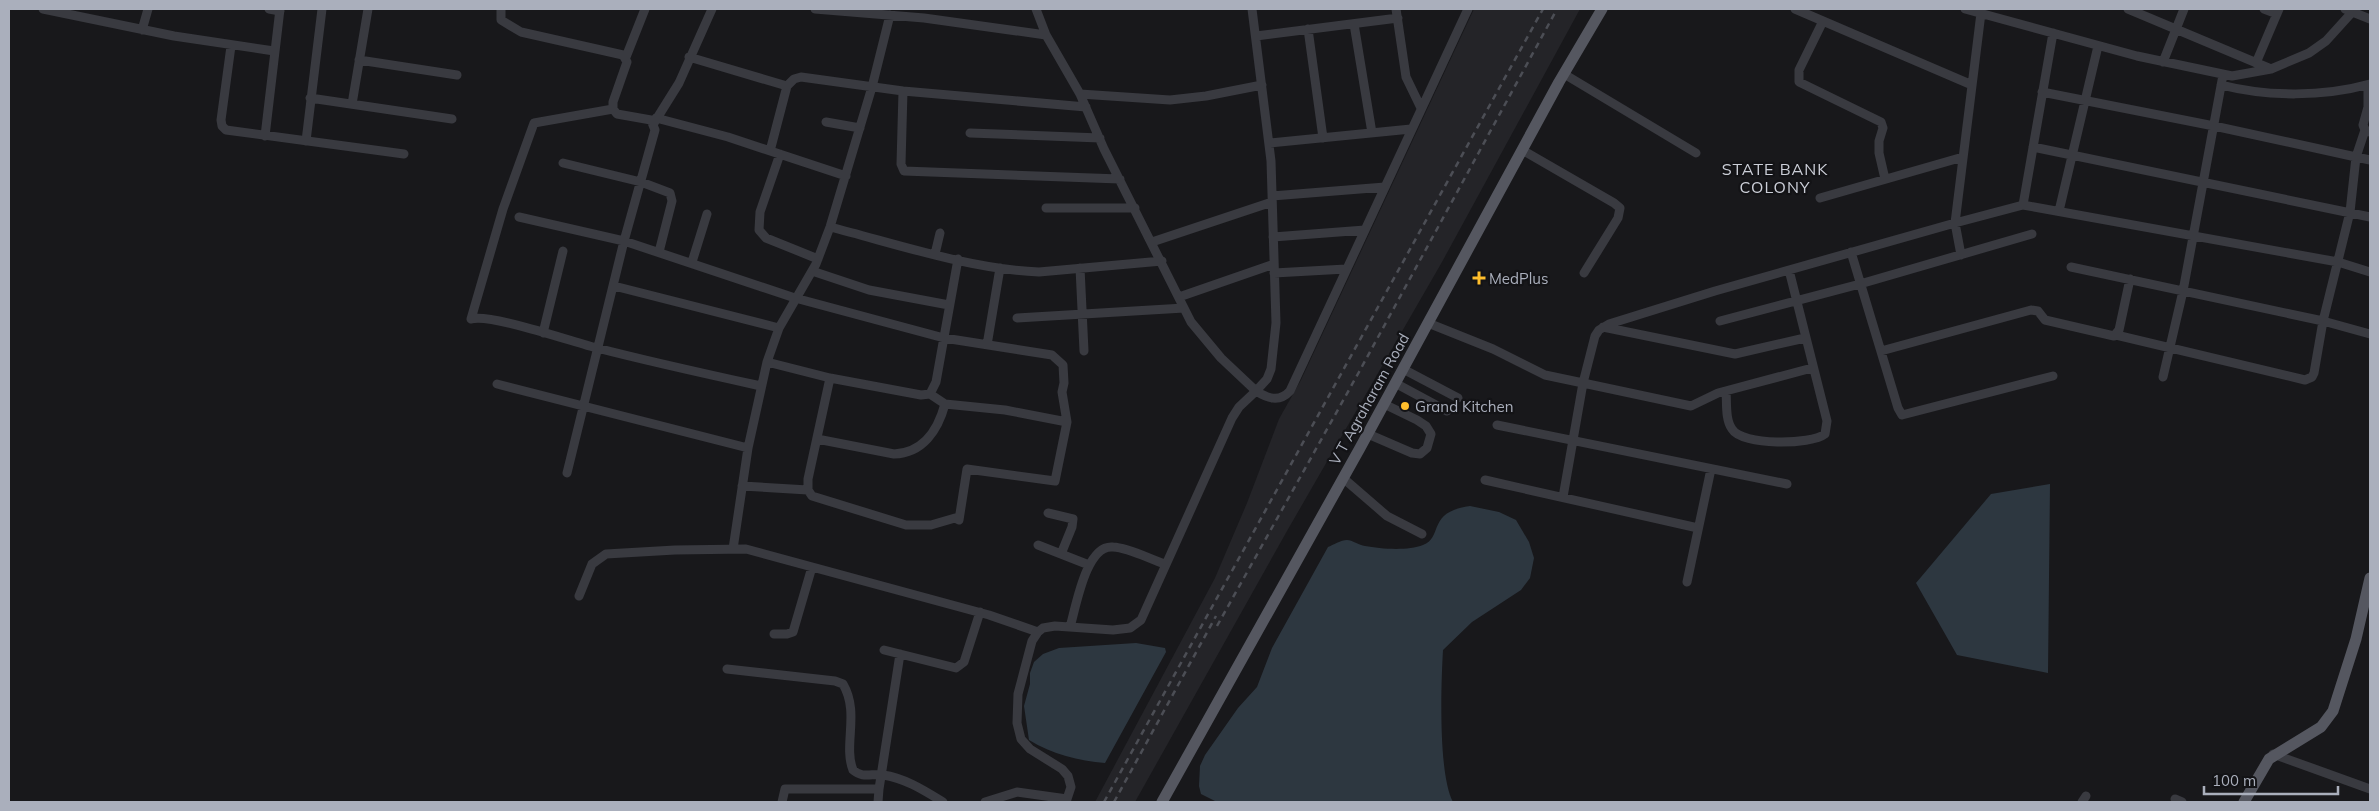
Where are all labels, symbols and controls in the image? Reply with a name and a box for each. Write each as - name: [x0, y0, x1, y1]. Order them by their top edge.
- district label: STATE BANK COLONY: [1722, 159, 1828, 197]
- place label: MedPlus: [1489, 269, 1548, 288]
- marker: MedPlus: [1473, 272, 1485, 284]
- street label: V T Agraharam Road: [1325, 330, 1413, 468]
- place label: Grand Kitchen: [1415, 397, 1513, 416]
- marker: Grand Kitchen: [1399, 400, 1411, 412]
- scale bar: [2204, 764, 2338, 796]
- text: 100 m: [2212, 771, 2256, 790]

